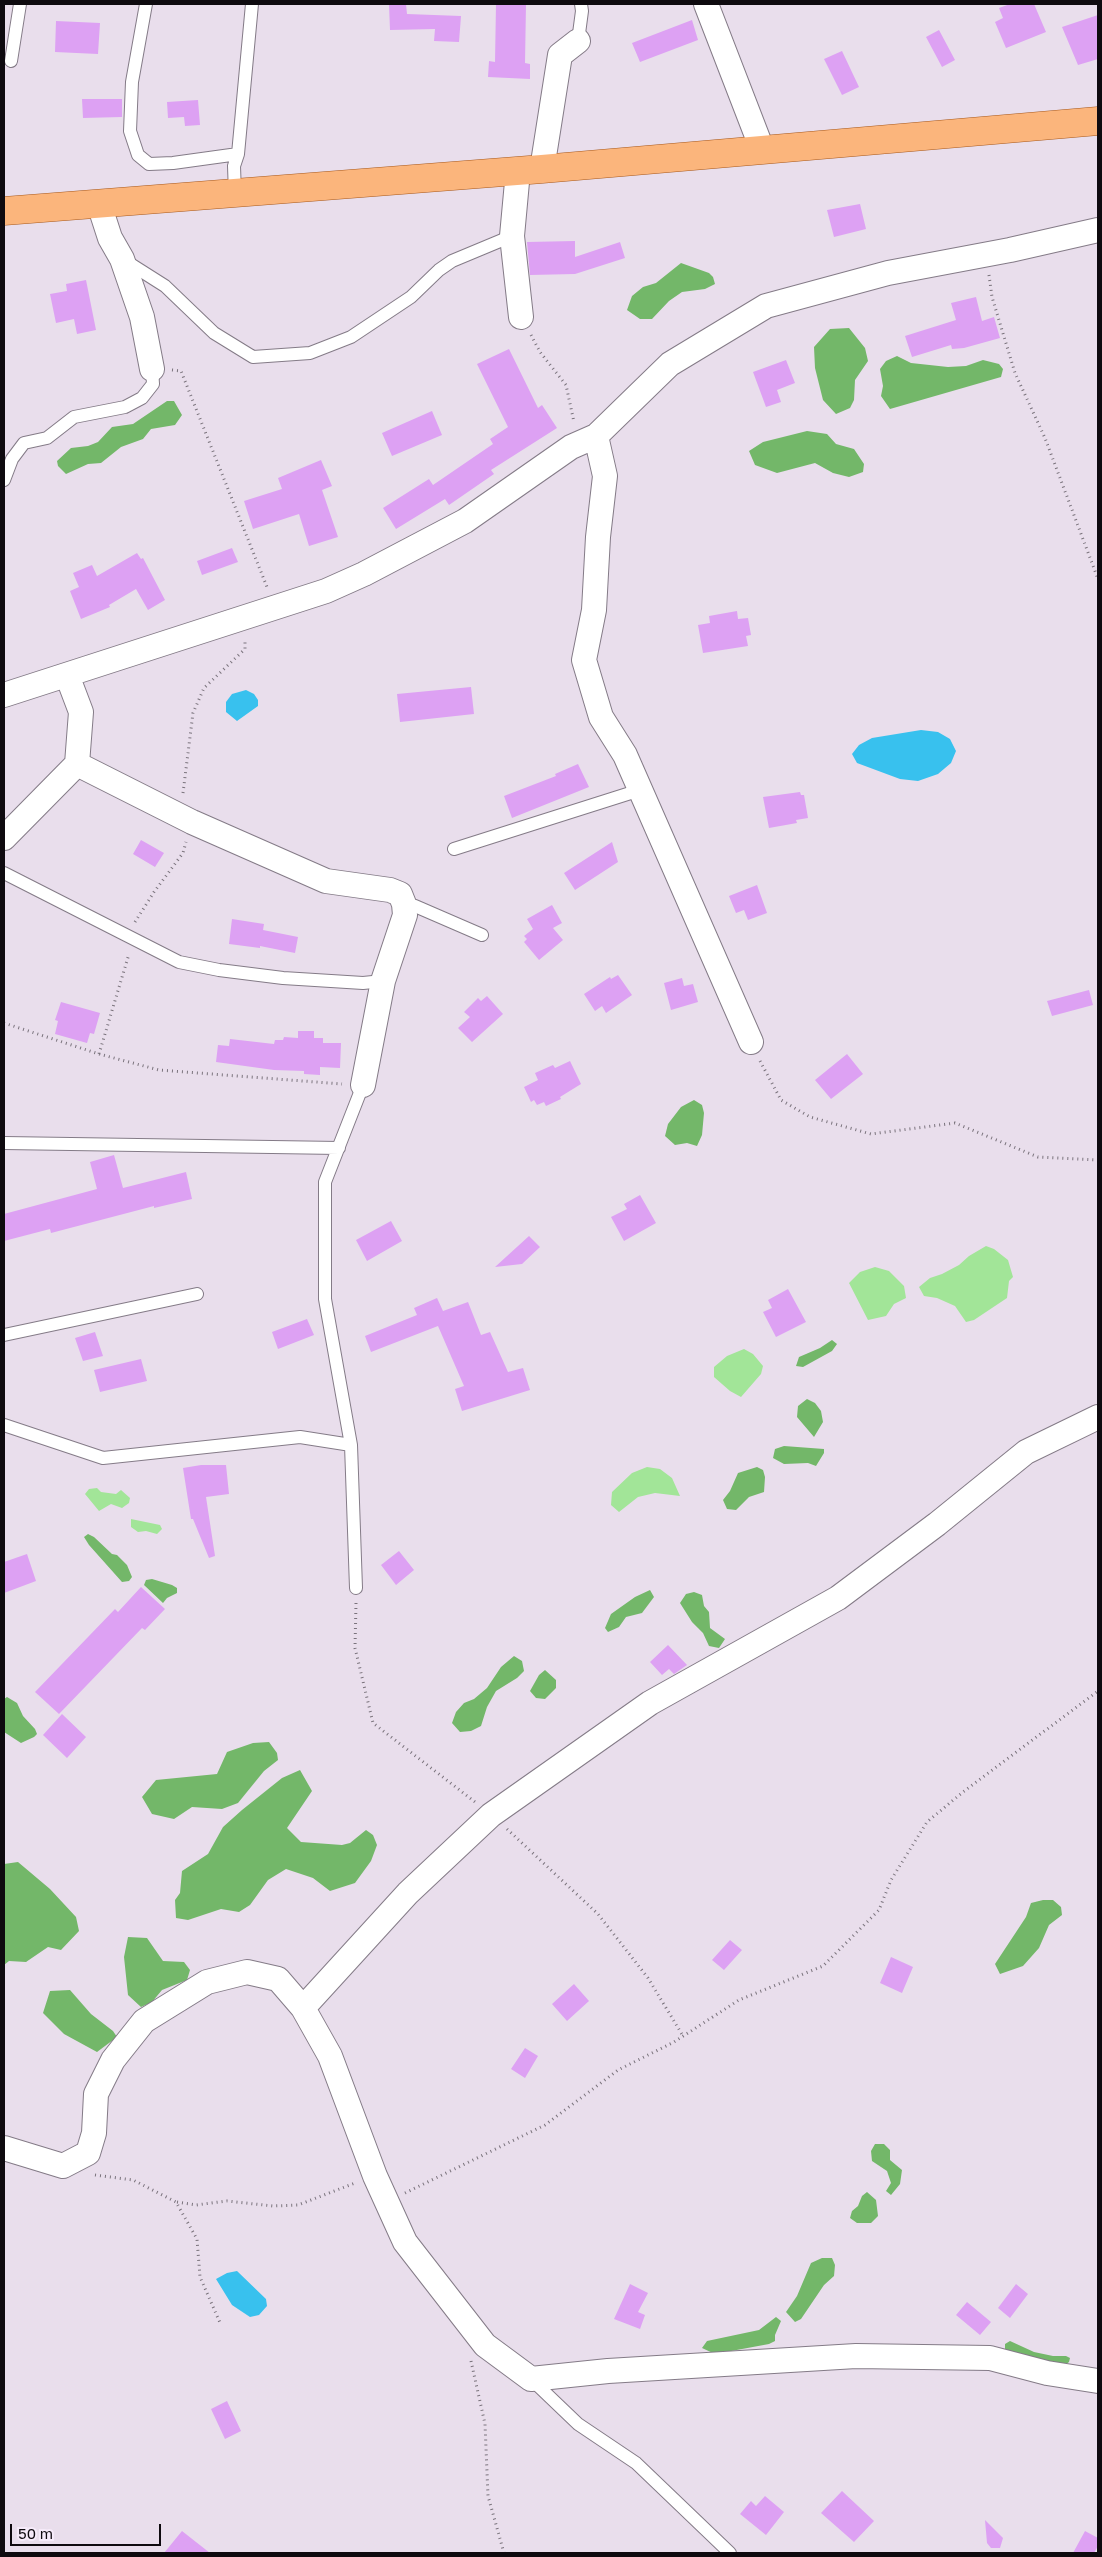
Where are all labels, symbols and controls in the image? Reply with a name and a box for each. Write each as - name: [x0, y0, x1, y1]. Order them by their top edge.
- scale bar: [12, 2514, 164, 2546]
- text: 50 m: [18, 2524, 53, 2542]

